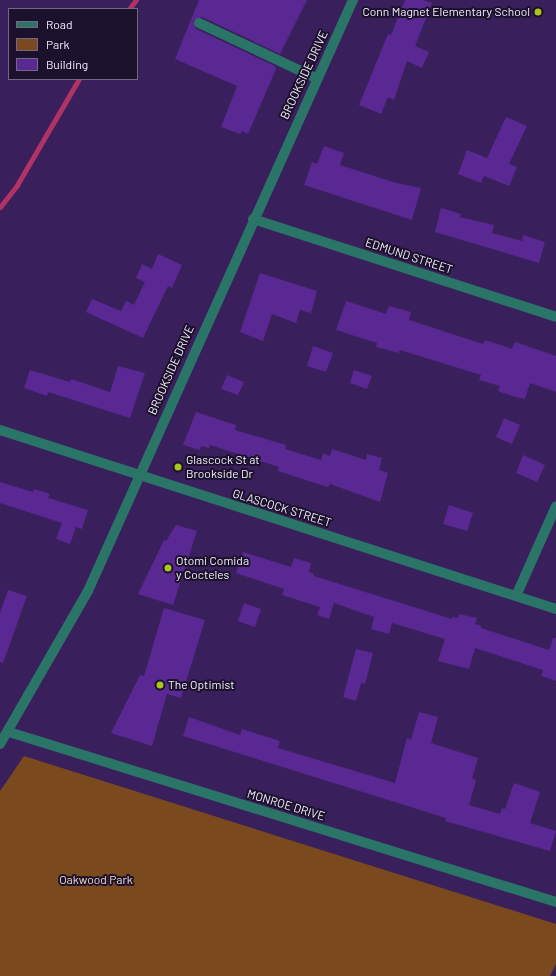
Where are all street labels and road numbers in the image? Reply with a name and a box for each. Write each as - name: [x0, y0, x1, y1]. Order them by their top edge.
- street label: BROOKSIDE DRIVE: [277, 28, 331, 122]
- street label: EDMUND STREET: [363, 235, 455, 277]
- street label: BROOKSIDE DRIVE: [145, 323, 197, 417]
- street label: GLASCOCK STREET: [231, 486, 333, 530]
- street label: MONROE DRIVE: [245, 786, 327, 824]

